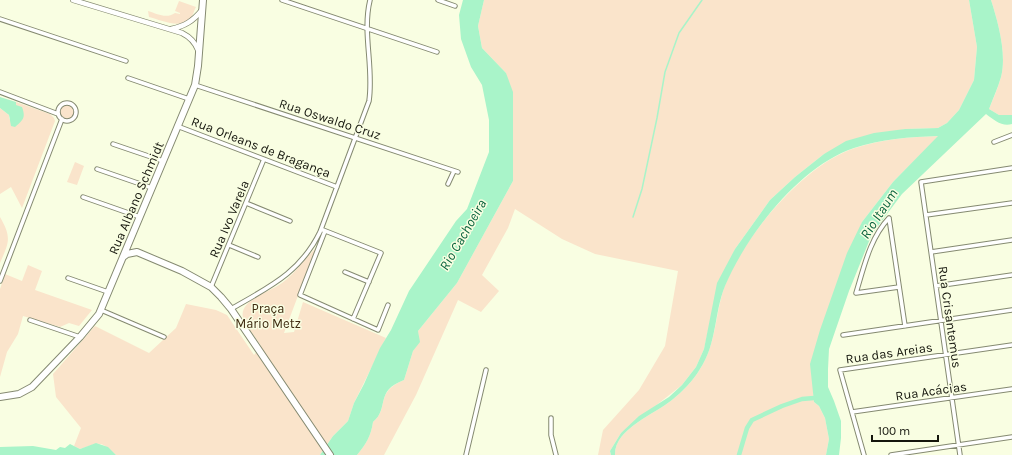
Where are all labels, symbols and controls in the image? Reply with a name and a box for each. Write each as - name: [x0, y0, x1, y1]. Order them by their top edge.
- street label: Rua Oswaldo Cruz: [277, 95, 383, 143]
- street label: Rua Orleans de Bragança: [189, 113, 333, 181]
- street label: Rua Albano Schmidt: [105, 139, 167, 257]
- street label: Rua Ivo Varela: [206, 178, 252, 260]
- water label: Rio Itaum: [857, 186, 902, 242]
- water label: Rio Cachoeira: [436, 196, 490, 274]
- street label: Rua Crisantemus: [935, 265, 965, 369]
- park label: Praça Mário Metz: [235, 301, 301, 331]
- street label: Rua das Areias: [845, 339, 934, 367]
- street label: Rua Acácias: [894, 379, 968, 403]
- scale bar: [872, 417, 938, 443]
- text: 100 m: [878, 424, 910, 438]

